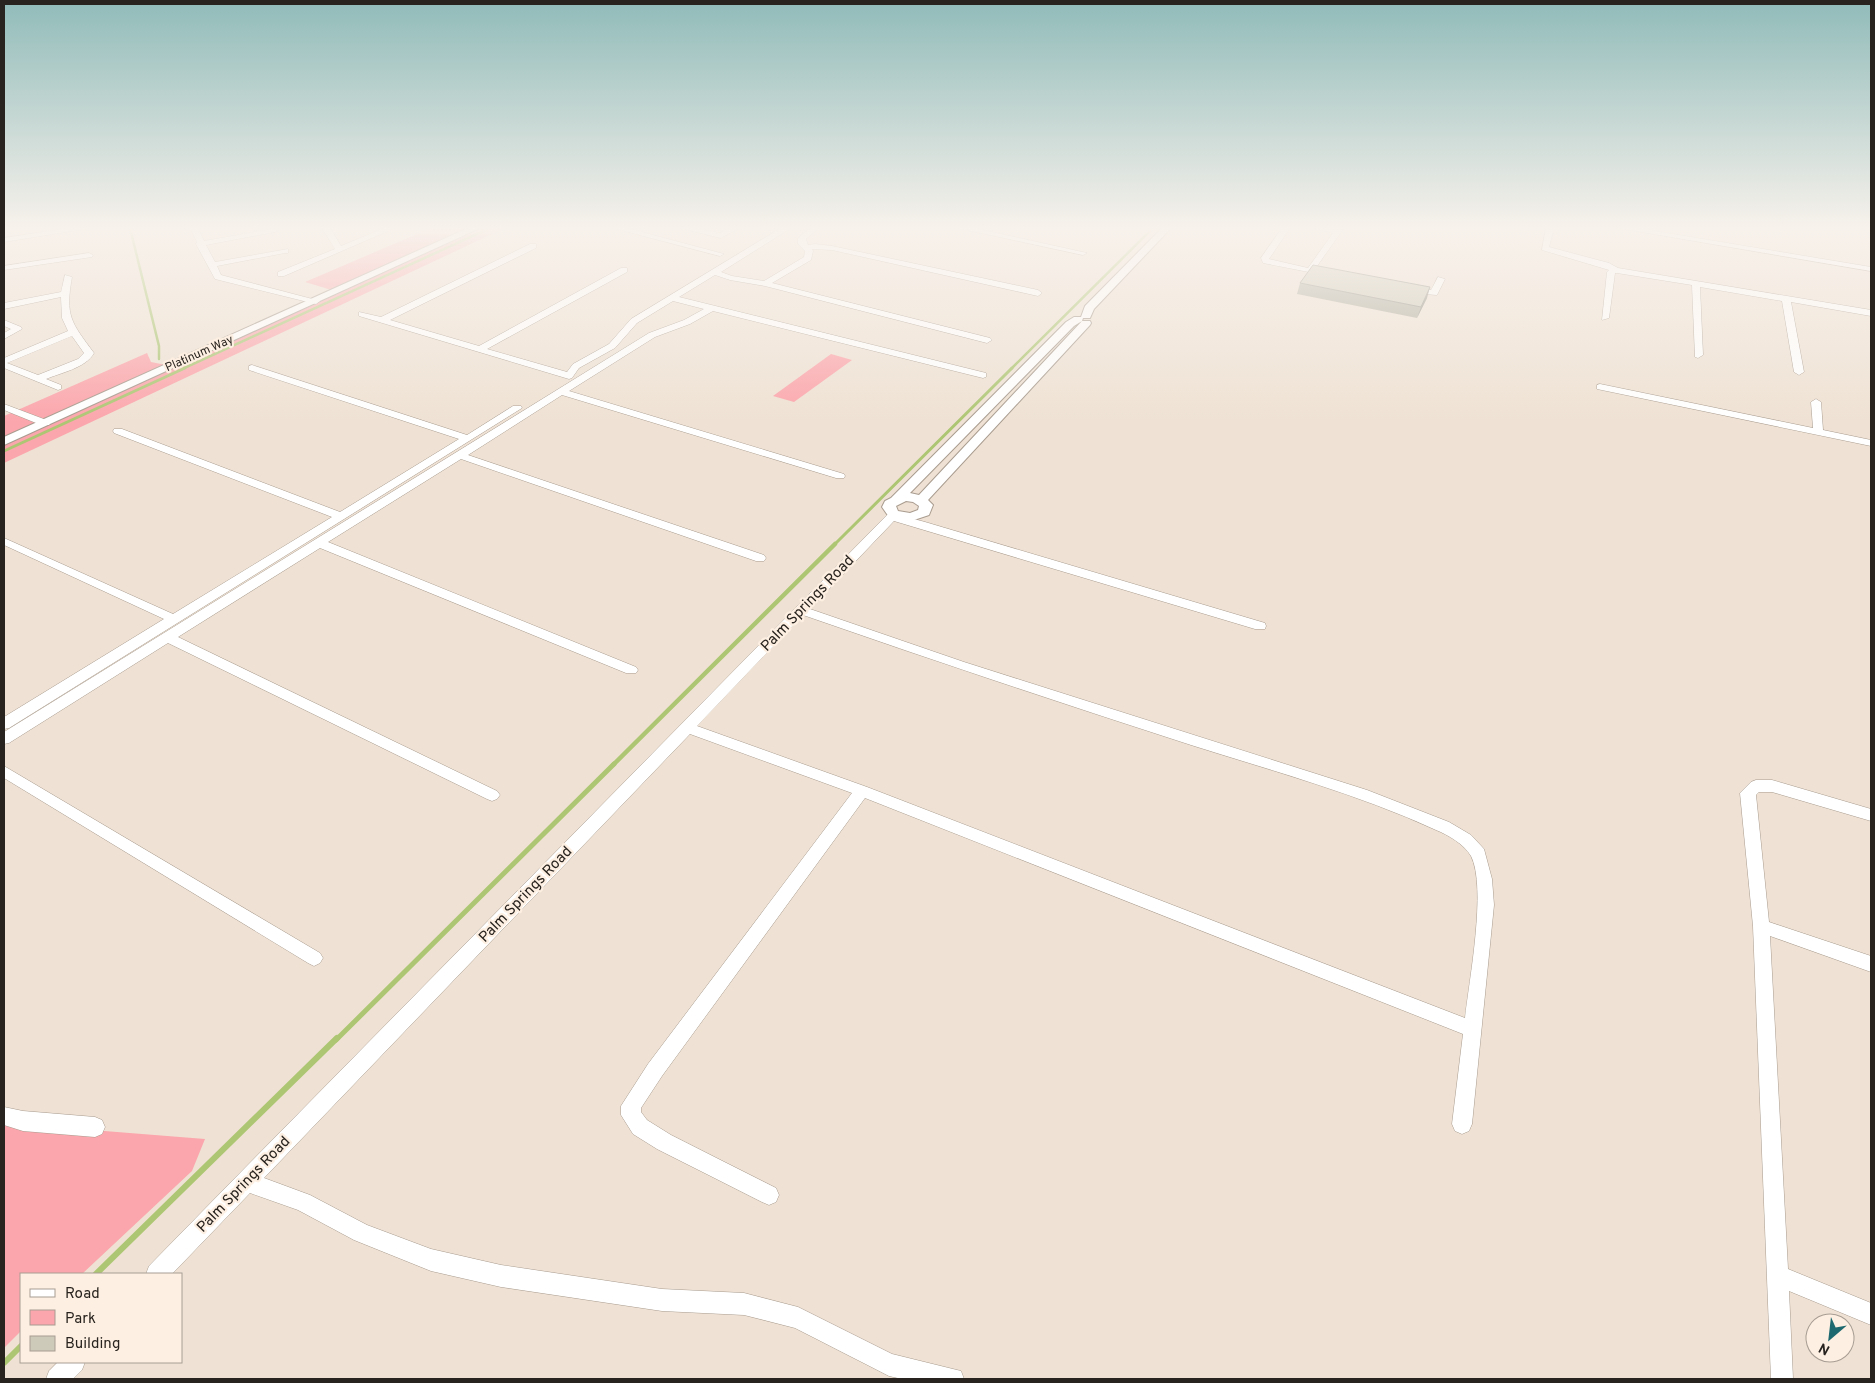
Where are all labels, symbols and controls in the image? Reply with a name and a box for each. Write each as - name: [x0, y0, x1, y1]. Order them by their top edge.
- street label: Platinum Way: [163, 332, 236, 376]
- street label: Palm Springs Road: [757, 552, 859, 656]
- street label: Palm Springs Road: [475, 843, 577, 947]
- street label: Palm Springs Road: [193, 1133, 295, 1237]
- legend: [20, 1273, 182, 1363]
- text: Road: [65, 1285, 100, 1304]
- text: Park: [65, 1310, 96, 1329]
- north arrow: [1805, 1313, 1855, 1363]
- text: Building: [65, 1335, 120, 1354]
- text: N: [1816, 1338, 1833, 1358]

